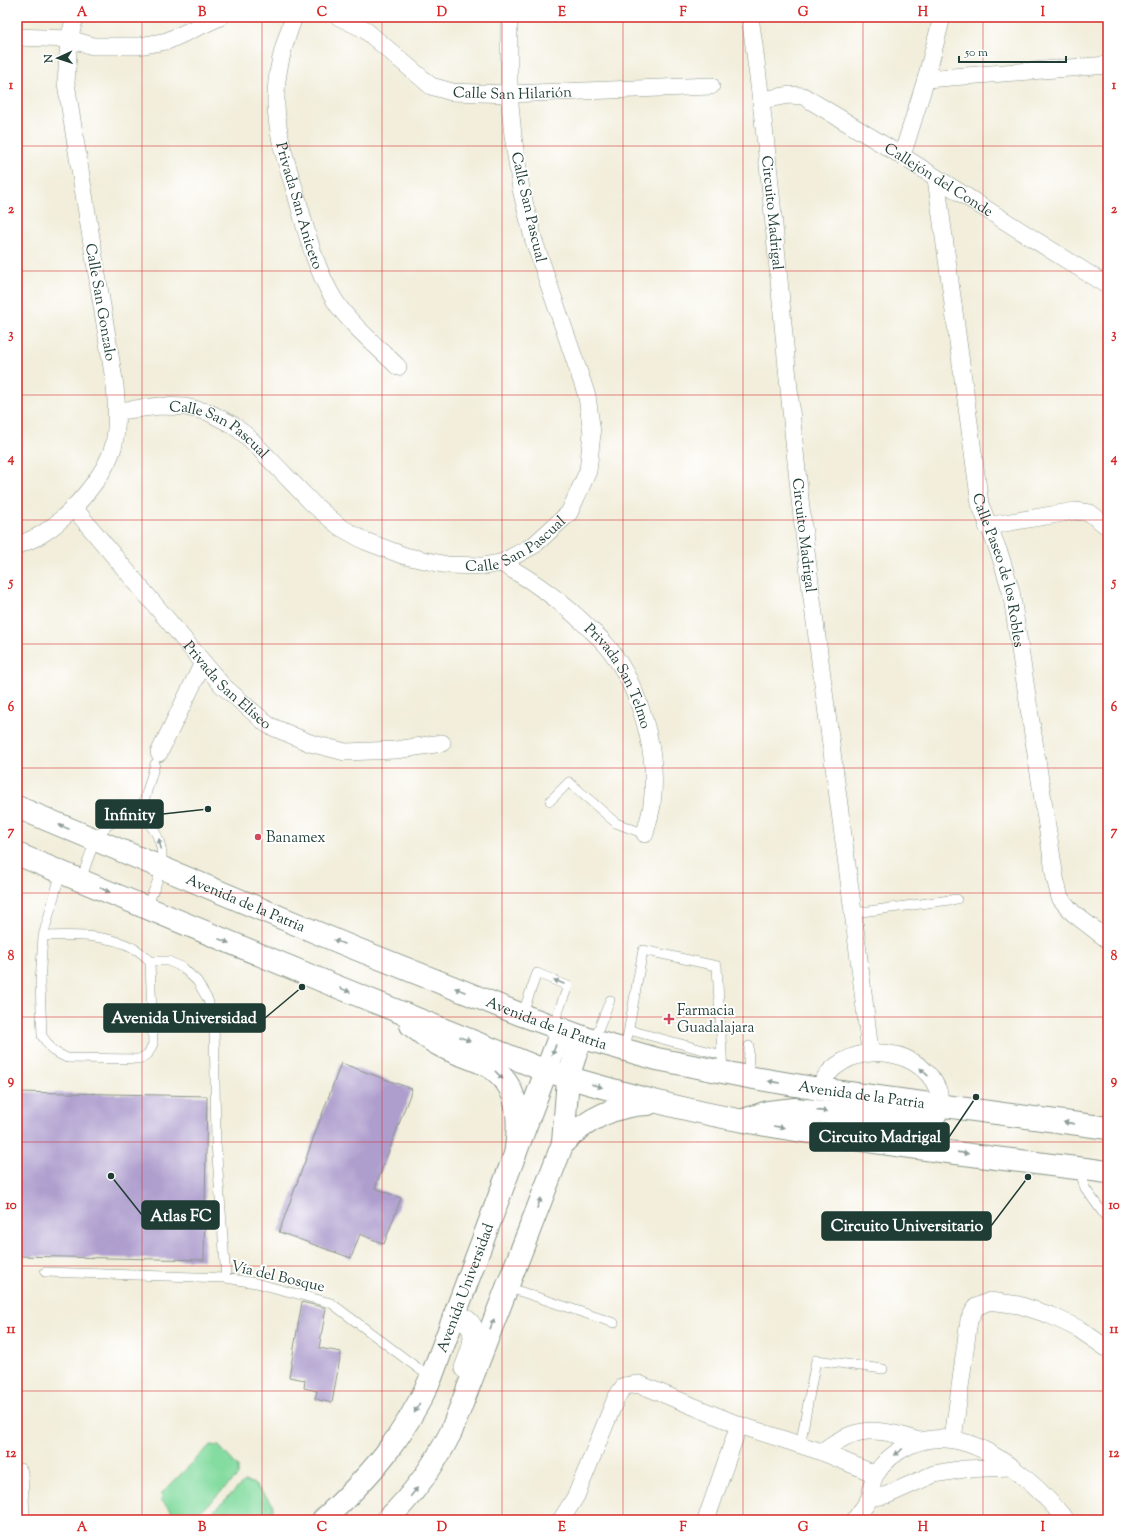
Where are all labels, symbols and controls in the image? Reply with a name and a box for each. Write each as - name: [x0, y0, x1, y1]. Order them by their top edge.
- text: A: [77, 4, 88, 22]
- text: B: [198, 4, 207, 22]
- text: C: [317, 4, 327, 22]
- text: D: [437, 4, 447, 22]
- text: E: [558, 4, 566, 22]
- text: F: [679, 4, 687, 22]
- text: G: [798, 4, 809, 22]
- text: H: [918, 4, 929, 22]
- text: I: [1041, 4, 1046, 22]
- north arrow: [38, 38, 78, 78]
- scale bar: [959, 38, 1066, 64]
- text: 50 m: [964, 44, 988, 62]
- text: N: [41, 53, 57, 64]
- text: 1: [9, 77, 14, 95]
- text: 1: [1112, 77, 1117, 95]
- street label: Calle San Hilarión: [452, 83, 573, 106]
- street label: Callejón del Conde: [880, 139, 997, 223]
- street label: Privada San Aniceto: [270, 140, 327, 273]
- street label: Calle San Pascual: [505, 150, 550, 265]
- street label: Circuito Madrigal: [755, 155, 787, 271]
- text: 2: [8, 201, 15, 219]
- text: 2: [1111, 201, 1118, 219]
- street label: Calle San Gonzalo: [79, 242, 120, 363]
- text: 3: [8, 326, 14, 344]
- text: 3: [1111, 326, 1117, 344]
- street label: Calle San Pascual: [169, 397, 273, 464]
- text: 4: [7, 450, 15, 468]
- text: 4: [1110, 450, 1118, 468]
- street label: Circuito Madrigal: [786, 477, 820, 594]
- street label: Calle Paseo de los Robles: [967, 492, 1029, 649]
- street label: Calle San Pascual: [465, 512, 571, 578]
- text: 5: [8, 574, 14, 592]
- text: 5: [1111, 574, 1117, 592]
- street label: Privada San Telmo: [579, 620, 655, 731]
- street label: Privada San Elíseo: [177, 637, 275, 735]
- text: 6: [8, 699, 15, 717]
- text: 6: [1111, 699, 1118, 717]
- callout: Infinity: [96, 800, 163, 828]
- text: Infinity: [105, 805, 155, 828]
- text: 7: [8, 823, 15, 841]
- text: 7: [1111, 823, 1118, 841]
- one-way arrow: [59, 824, 70, 830]
- place label: Banamex: [266, 828, 325, 849]
- marker: Banamex: [253, 832, 263, 842]
- one-way arrow: [156, 838, 162, 851]
- street label: Avenida de la Patria: [182, 870, 308, 939]
- one-way arrow: [99, 888, 111, 894]
- one-way arrow: [219, 938, 231, 944]
- one-way arrow: [334, 939, 345, 945]
- text: 8: [8, 948, 15, 966]
- text: 8: [1111, 948, 1118, 966]
- one-way arrow: [553, 979, 564, 985]
- one-way arrow: [455, 987, 466, 993]
- one-way arrow: [339, 988, 351, 994]
- street label: Avenida de la Patria: [482, 993, 609, 1056]
- place label: Farmacia Guadalajara: [677, 1001, 754, 1039]
- callout: Avenida Universidad: [104, 1004, 265, 1032]
- text: Avenida Universidad: [111, 1008, 258, 1031]
- marker: Farmacia Guadalajara: [664, 1014, 674, 1024]
- one-way arrow: [460, 1036, 472, 1042]
- one-way arrow: [551, 1045, 557, 1057]
- one-way arrow: [919, 1067, 929, 1076]
- one-way arrow: [494, 1070, 504, 1080]
- text: 9: [8, 1072, 15, 1090]
- text: 9: [1111, 1072, 1118, 1090]
- street label: Avenida de la Patria: [797, 1077, 926, 1115]
- one-way arrow: [768, 1079, 780, 1085]
- one-way arrow: [592, 1083, 604, 1089]
- one-way arrow: [816, 1107, 828, 1114]
- one-way arrow: [1063, 1120, 1075, 1126]
- callout: Circuito Madrigal: [810, 1123, 949, 1151]
- one-way arrow: [773, 1124, 785, 1130]
- text: Circuito Madrigal: [819, 1127, 942, 1150]
- one-way arrow: [957, 1150, 969, 1156]
- text: 10: [5, 1197, 17, 1215]
- one-way arrow: [537, 1197, 543, 1209]
- text: 10: [1108, 1197, 1120, 1215]
- callout: Atlas FC: [142, 1201, 219, 1229]
- text: Atlas FC: [150, 1206, 212, 1229]
- callout: Circuito Universitario: [822, 1212, 991, 1240]
- text: Circuito Universitario: [831, 1216, 984, 1239]
- street label: Avenida Universidad: [432, 1220, 500, 1356]
- street label: Vía del Bosque: [229, 1256, 327, 1298]
- one-way arrow: [490, 1318, 496, 1330]
- text: 11: [7, 1321, 16, 1339]
- text: 11: [1110, 1321, 1119, 1339]
- one-way arrow: [414, 1402, 420, 1414]
- text: 12: [6, 1445, 17, 1463]
- text: 12: [1109, 1445, 1120, 1463]
- one-way arrow: [892, 1448, 903, 1456]
- one-way arrow: [409, 1486, 418, 1497]
- text: A: [77, 1519, 88, 1537]
- text: B: [198, 1519, 207, 1537]
- text: C: [317, 1519, 327, 1537]
- text: D: [437, 1519, 447, 1537]
- text: E: [558, 1519, 566, 1537]
- text: F: [679, 1519, 687, 1537]
- text: G: [798, 1519, 809, 1537]
- text: H: [918, 1519, 929, 1537]
- text: I: [1041, 1519, 1046, 1537]

